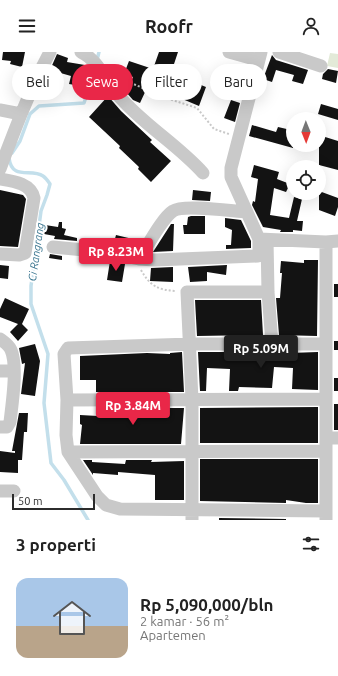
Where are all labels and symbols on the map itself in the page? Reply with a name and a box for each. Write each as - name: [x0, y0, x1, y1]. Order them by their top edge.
- north arrow: [286, 112, 326, 152]
- water label: Ci Rangrang: [26, 222, 46, 282]
- pin: Rp 8.23M: [75, 238, 157, 272]
- pin: Rp 5.09M: [220, 335, 302, 369]
- pin: Rp 3.84M: [92, 392, 174, 426]
- scale bar: [12, 492, 95, 511]

